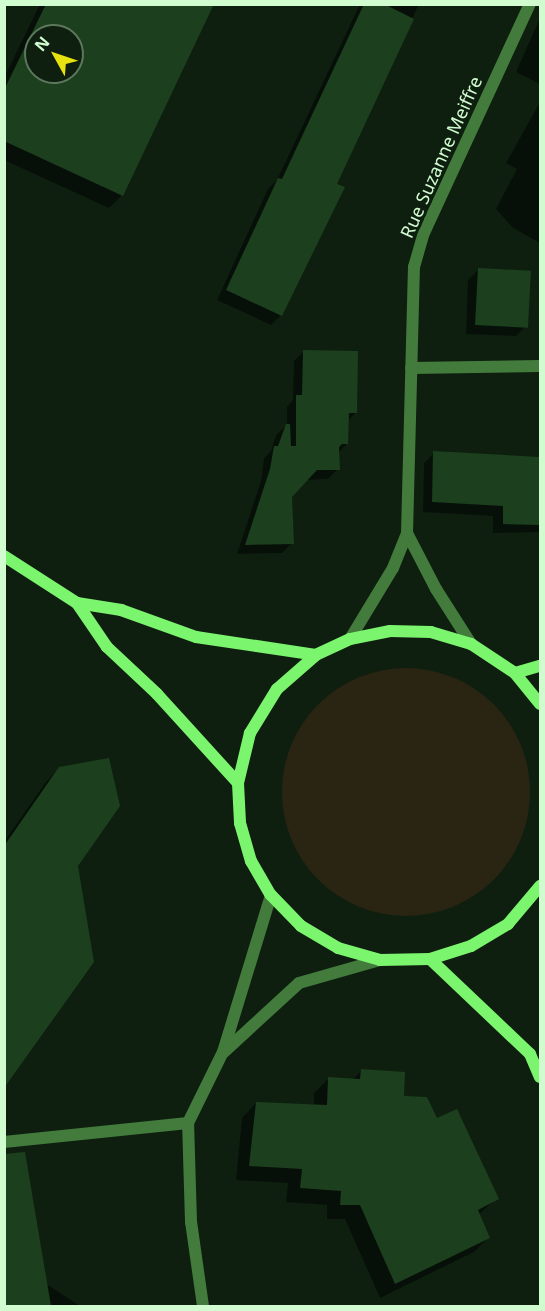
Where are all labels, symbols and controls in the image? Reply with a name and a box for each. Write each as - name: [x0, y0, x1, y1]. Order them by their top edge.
- north arrow: [24, 24, 84, 84]
- text: N: [29, 32, 54, 56]
- street label: Rue Suzanne Meiffre: [396, 73, 486, 241]

